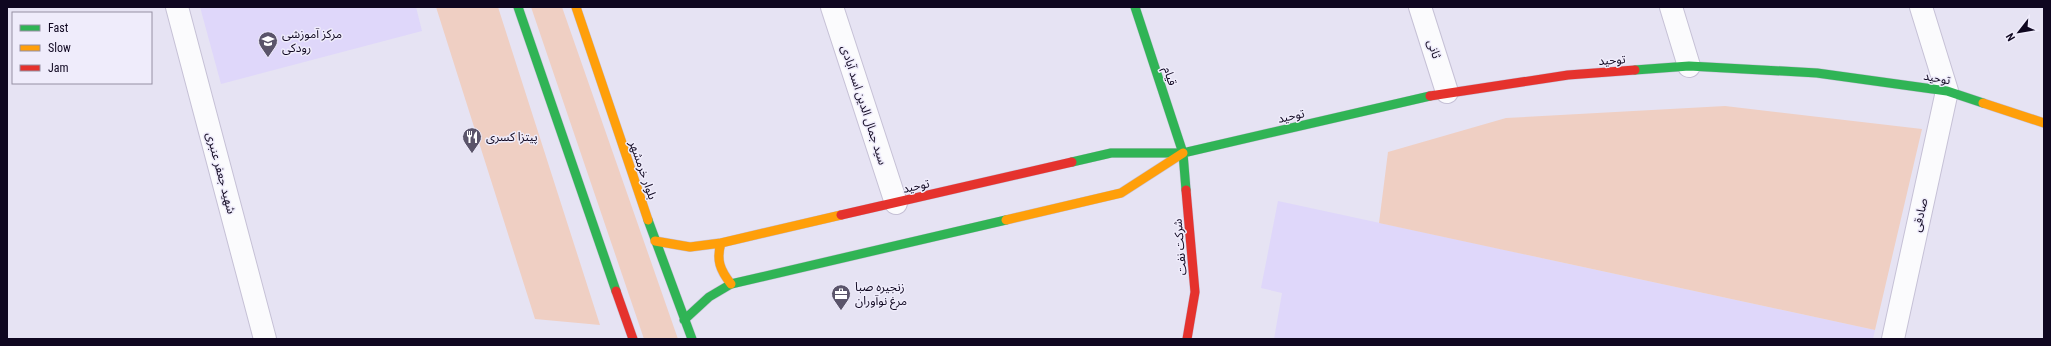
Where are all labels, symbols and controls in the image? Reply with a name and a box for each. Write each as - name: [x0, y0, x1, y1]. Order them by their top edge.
- legend: [12, 12, 152, 84]
- north arrow: [1999, 12, 2039, 52]
- text: Fast: [48, 21, 69, 35]
- place label: مرکز آموزشی رودکی: [282, 27, 342, 55]
- school or university icon: مرکز آموزشی رودکی: [257, 30, 279, 58]
- text: N: [2003, 30, 2018, 43]
- street label: ثانی: [1424, 38, 1444, 61]
- text: Slow: [48, 41, 71, 55]
- street label: سید جمال الدین اسد آبادی: [838, 43, 890, 167]
- street label: توحید: [1598, 52, 1627, 68]
- text: Jam: [48, 61, 69, 75]
- street label: قیام: [1158, 65, 1180, 88]
- street label: توحید: [1922, 69, 1952, 87]
- street label: توحید: [1276, 106, 1306, 126]
- restaurant icon: پیتزا کسری: [461, 126, 483, 154]
- place label: پیتزا کسری: [486, 130, 538, 145]
- street label: شهید جعفر عنبری: [203, 131, 239, 215]
- street label: بلوار خرمشهر: [626, 138, 660, 201]
- street label: توحید: [901, 176, 931, 196]
- street label: صادقی: [1910, 197, 1930, 233]
- street label: شرکت نفت: [1171, 218, 1189, 276]
- place label: زنجیره صبا مرغ نوآوران: [855, 280, 907, 310]
- office icon: زنجیره صبا مرغ نوآوران: [830, 283, 852, 311]

